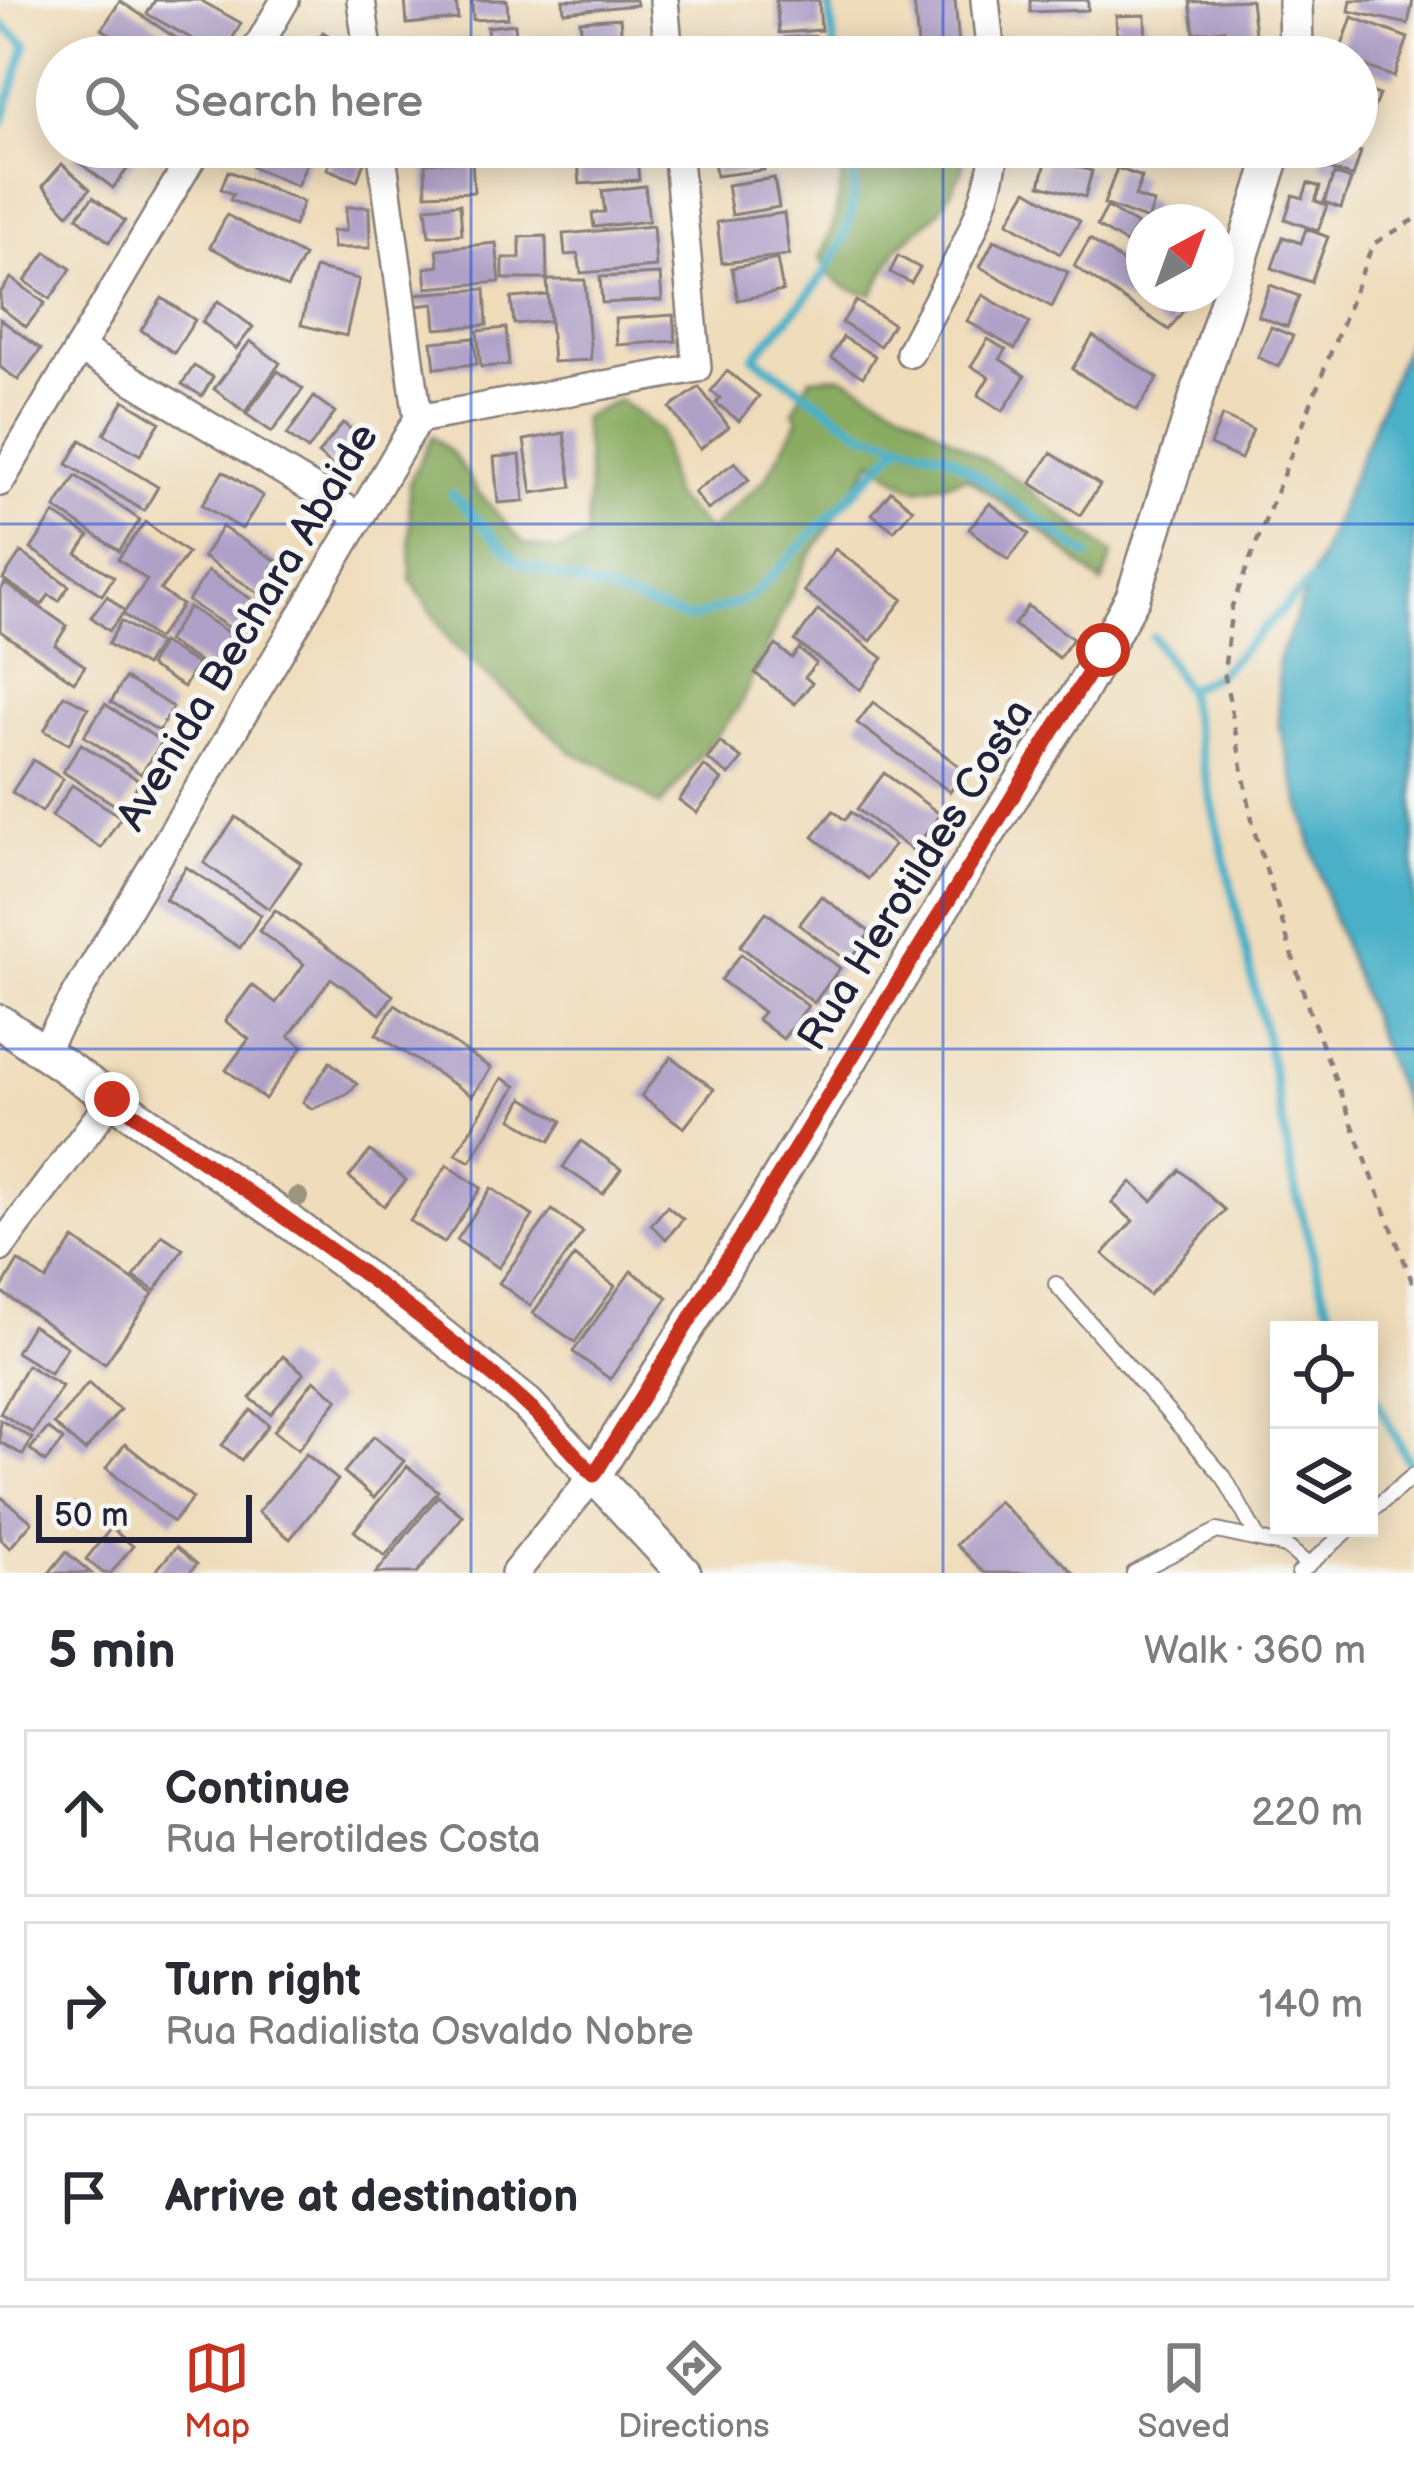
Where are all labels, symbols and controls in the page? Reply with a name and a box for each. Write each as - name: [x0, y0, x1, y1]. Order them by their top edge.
- search box: [36, 36, 1378, 168]
- icon: search: [78, 69, 144, 135]
- text: Search here: [174, 75, 423, 130]
- north arrow: [1126, 204, 1234, 312]
- street label: Avenida Bechara Abaide: [106, 414, 390, 840]
- route start: [1076, 623, 1130, 677]
- street label: Rua Herotildes Costa: [787, 690, 1045, 1060]
- route end: [85, 1072, 139, 1126]
- map controls: [1270, 1321, 1378, 1537]
- button: locate: [1270, 1321, 1378, 1429]
- button: layers: [1270, 1429, 1378, 1537]
- scale bar: [36, 1489, 252, 1542]
- text: 50 m: [54, 1496, 129, 1536]
- text: 5 min: [48, 1621, 176, 1682]
- text: Walk · 360 m: [1144, 1628, 1366, 1675]
- text: Continue: [165, 1762, 350, 1817]
- icon: ahead: [51, 1780, 117, 1846]
- text: 220 m: [1251, 1790, 1363, 1837]
- text: Rua Herotildes Costa: [165, 1817, 541, 1864]
- text: Turn right: [165, 1954, 361, 2009]
- icon: right: [51, 1972, 117, 2038]
- text: 140 m: [1258, 1982, 1363, 2029]
- text: Rua Radialista Osvaldo Nobre: [165, 2009, 694, 2056]
- icon: arrive: [51, 2164, 117, 2230]
- text: Arrive at destination: [165, 2170, 578, 2225]
- tab: Map: [184, 2335, 250, 2447]
- tab: Directions: [618, 2335, 770, 2447]
- tab: Saved: [1137, 2335, 1230, 2447]

